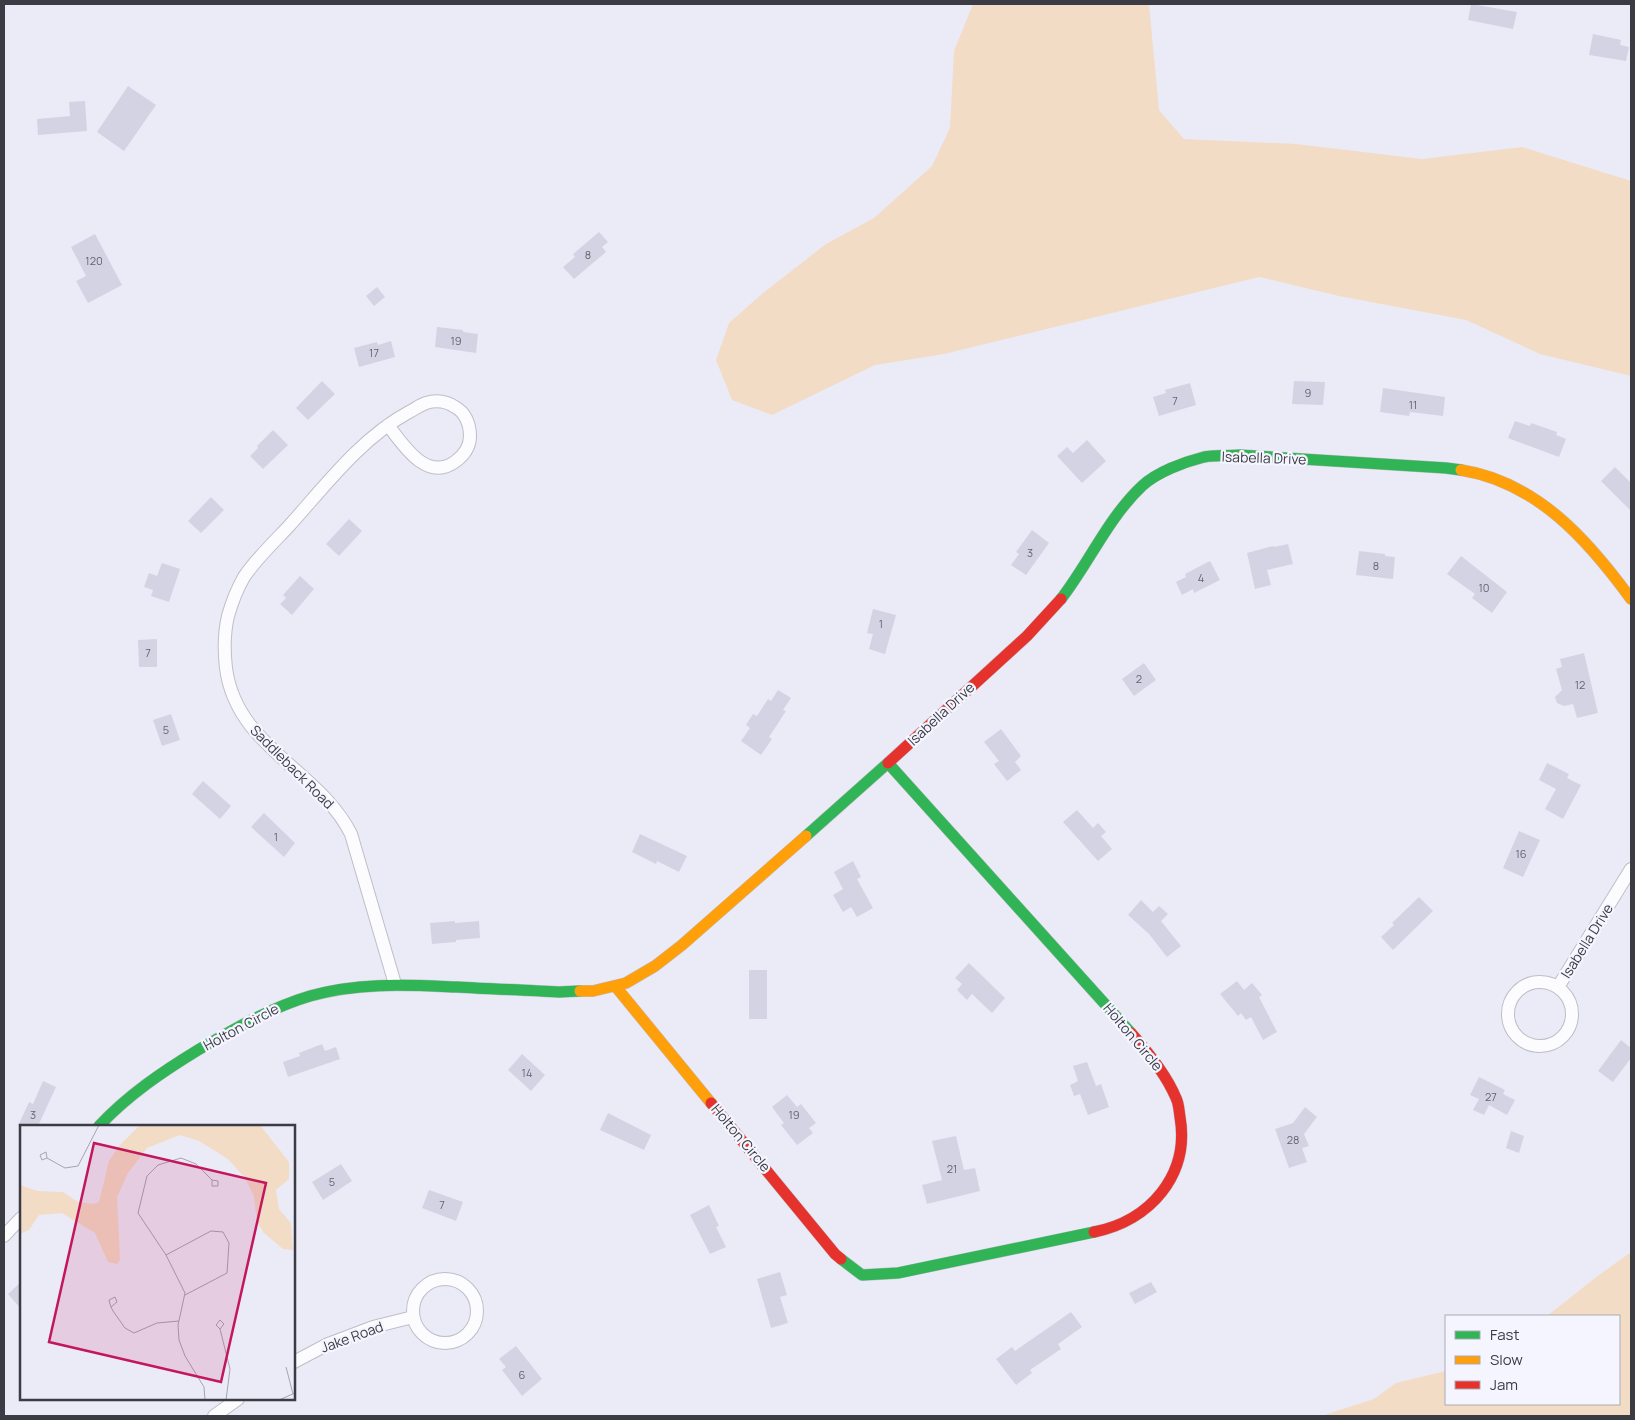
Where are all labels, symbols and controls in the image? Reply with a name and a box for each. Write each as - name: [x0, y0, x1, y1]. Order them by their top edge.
- house number: 8: [585, 247, 591, 262]
- house number: 120: [85, 253, 103, 268]
- house number: 19: [450, 333, 462, 348]
- house number: 17: [369, 345, 379, 360]
- house number: 9: [1305, 385, 1312, 400]
- house number: 7: [1172, 393, 1178, 408]
- house number: 11: [1409, 397, 1417, 412]
- street label: Isabella Drive: [1221, 447, 1307, 468]
- house number: 3: [1027, 545, 1033, 560]
- house number: 8: [1373, 558, 1379, 573]
- house number: 4: [1198, 570, 1204, 585]
- house number: 10: [1478, 580, 1490, 595]
- house number: 1: [879, 616, 883, 631]
- house number: 7: [145, 645, 151, 660]
- house number: 2: [1136, 671, 1142, 686]
- house number: 12: [1575, 677, 1585, 692]
- street label: Isabella Drive: [903, 678, 978, 749]
- street label: Saddleback Road: [246, 721, 338, 813]
- house number: 5: [163, 722, 169, 737]
- house number: 1: [274, 829, 278, 844]
- house number: 16: [1515, 846, 1527, 861]
- street label: Isabella Drive: [1556, 900, 1617, 982]
- street label: Holton Circle: [200, 999, 282, 1054]
- street label: Holton Circle: [1099, 999, 1167, 1075]
- house number: 14: [522, 1065, 532, 1080]
- house number: 27: [1485, 1089, 1497, 1104]
- street label: Holton Circle: [707, 1100, 775, 1176]
- house number: 3: [30, 1107, 36, 1122]
- house number: 19: [788, 1107, 800, 1122]
- inset map: [20, 1125, 295, 1400]
- house number: 28: [1287, 1132, 1299, 1147]
- house number: 21: [947, 1161, 957, 1176]
- house number: 5: [329, 1174, 335, 1189]
- house number: 7: [439, 1197, 445, 1212]
- legend: [1445, 1315, 1620, 1405]
- street label: Jake Road: [318, 1316, 386, 1357]
- text: Fast: [1490, 1324, 1519, 1345]
- text: Slow: [1490, 1349, 1523, 1370]
- house number: 6: [519, 1367, 526, 1382]
- text: Jam: [1490, 1374, 1518, 1395]

